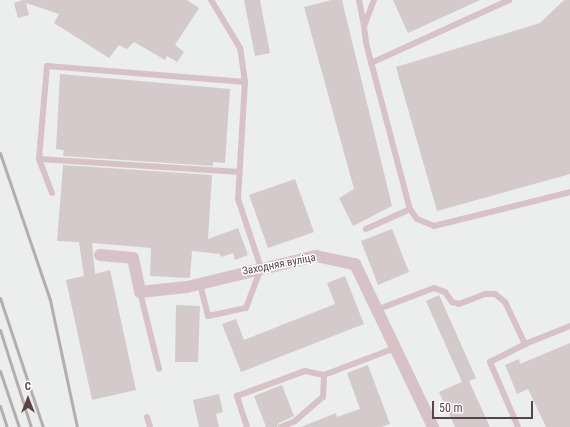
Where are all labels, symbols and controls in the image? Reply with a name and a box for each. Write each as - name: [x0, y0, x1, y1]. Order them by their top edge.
- street label: Заходняя вуліца: [241, 251, 317, 279]
- north arrow: [8, 379, 48, 419]
- text: С: [25, 380, 31, 393]
- scale bar: [434, 393, 535, 419]
- text: 50 m: [439, 401, 463, 415]

